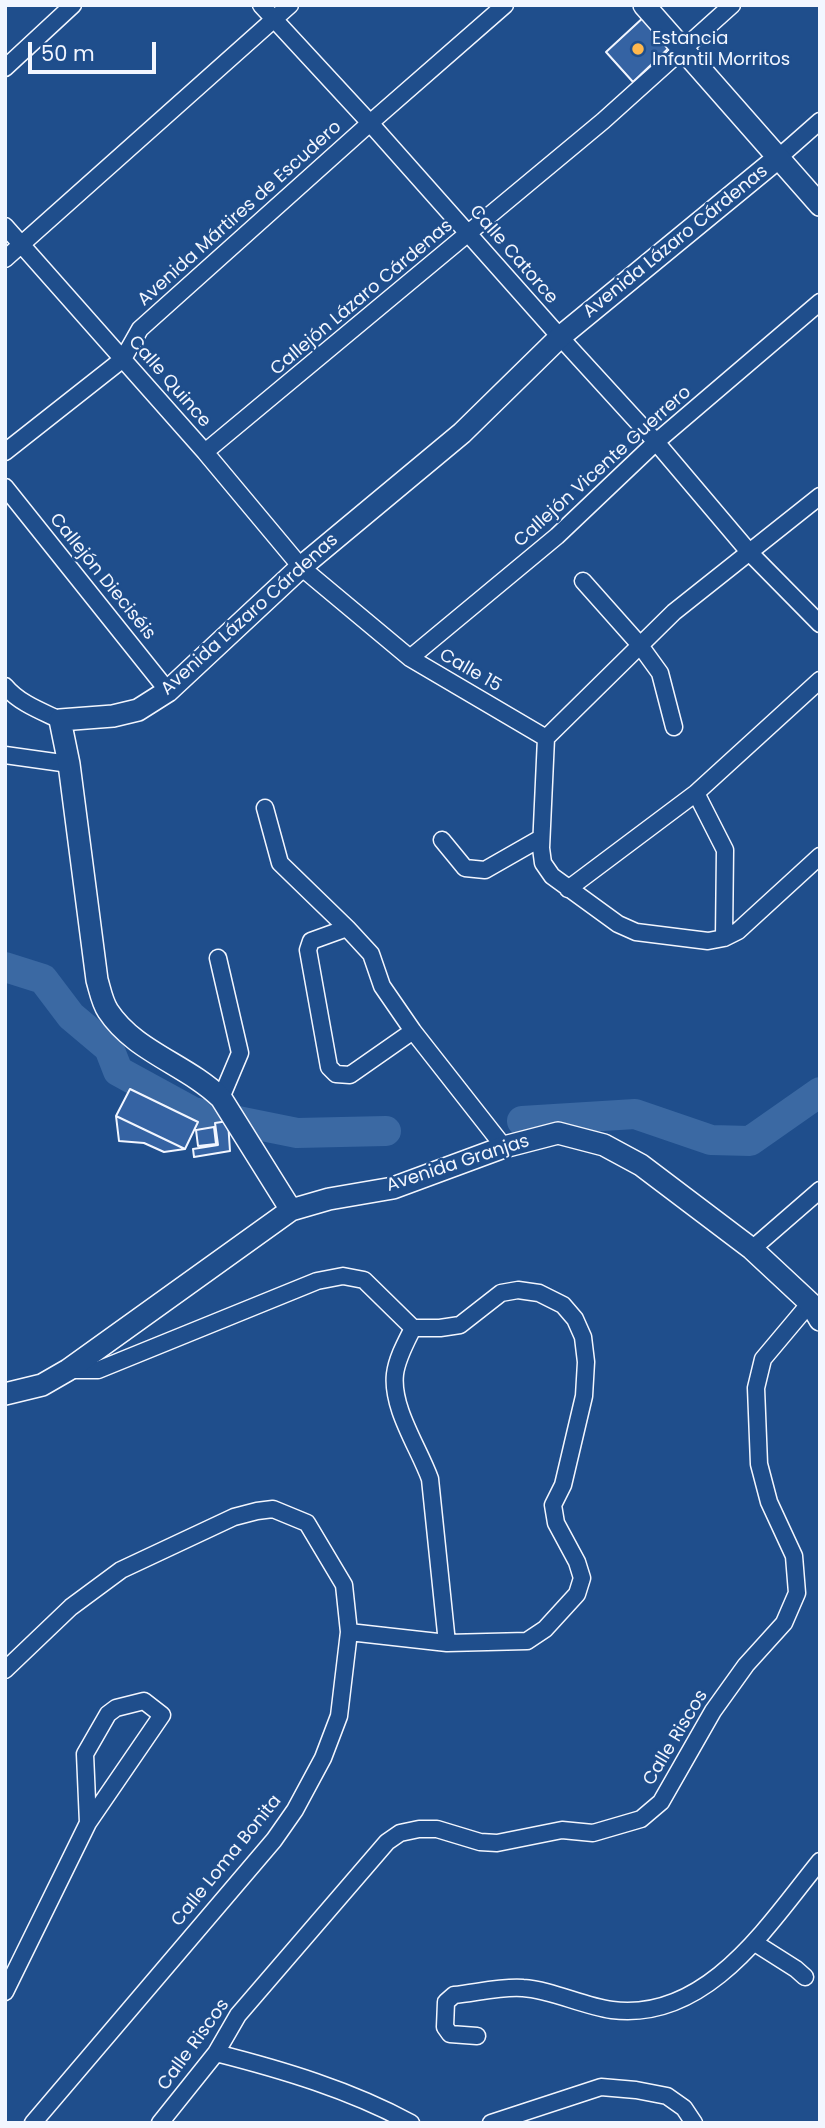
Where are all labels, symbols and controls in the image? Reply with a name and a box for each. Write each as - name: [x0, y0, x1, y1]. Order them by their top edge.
- scale bar: [32, 28, 159, 72]
- place label: Estancia Infantil Morritos: [652, 28, 790, 70]
- text: 50 m: [41, 39, 95, 68]
- marker: Estancia Infantil Morritos: [630, 41, 646, 57]
- street label: Avenida Mártires de Escudero: [134, 117, 346, 311]
- street label: Avenida Lázaro Cárdenas: [579, 161, 773, 323]
- street label: Calle Catorce: [464, 201, 562, 309]
- street label: Callejón Lázaro Cárdenas: [267, 216, 457, 380]
- street label: Calle Quince: [123, 332, 215, 432]
- street label: Callejón Vicente Guerrero: [510, 382, 696, 552]
- street label: Callejón Dieciséis: [44, 509, 160, 645]
- street label: Avenida Lázaro Cárdenas: [157, 530, 343, 700]
- street label: Calle 15: [435, 645, 505, 697]
- street label: Avenida Granjas: [384, 1131, 532, 1197]
- street label: Calle Riscos: [639, 1686, 713, 1790]
- street label: Calle Loma Bonita: [167, 1791, 287, 1931]
- street label: Calle Riscos: [154, 1995, 234, 2095]

